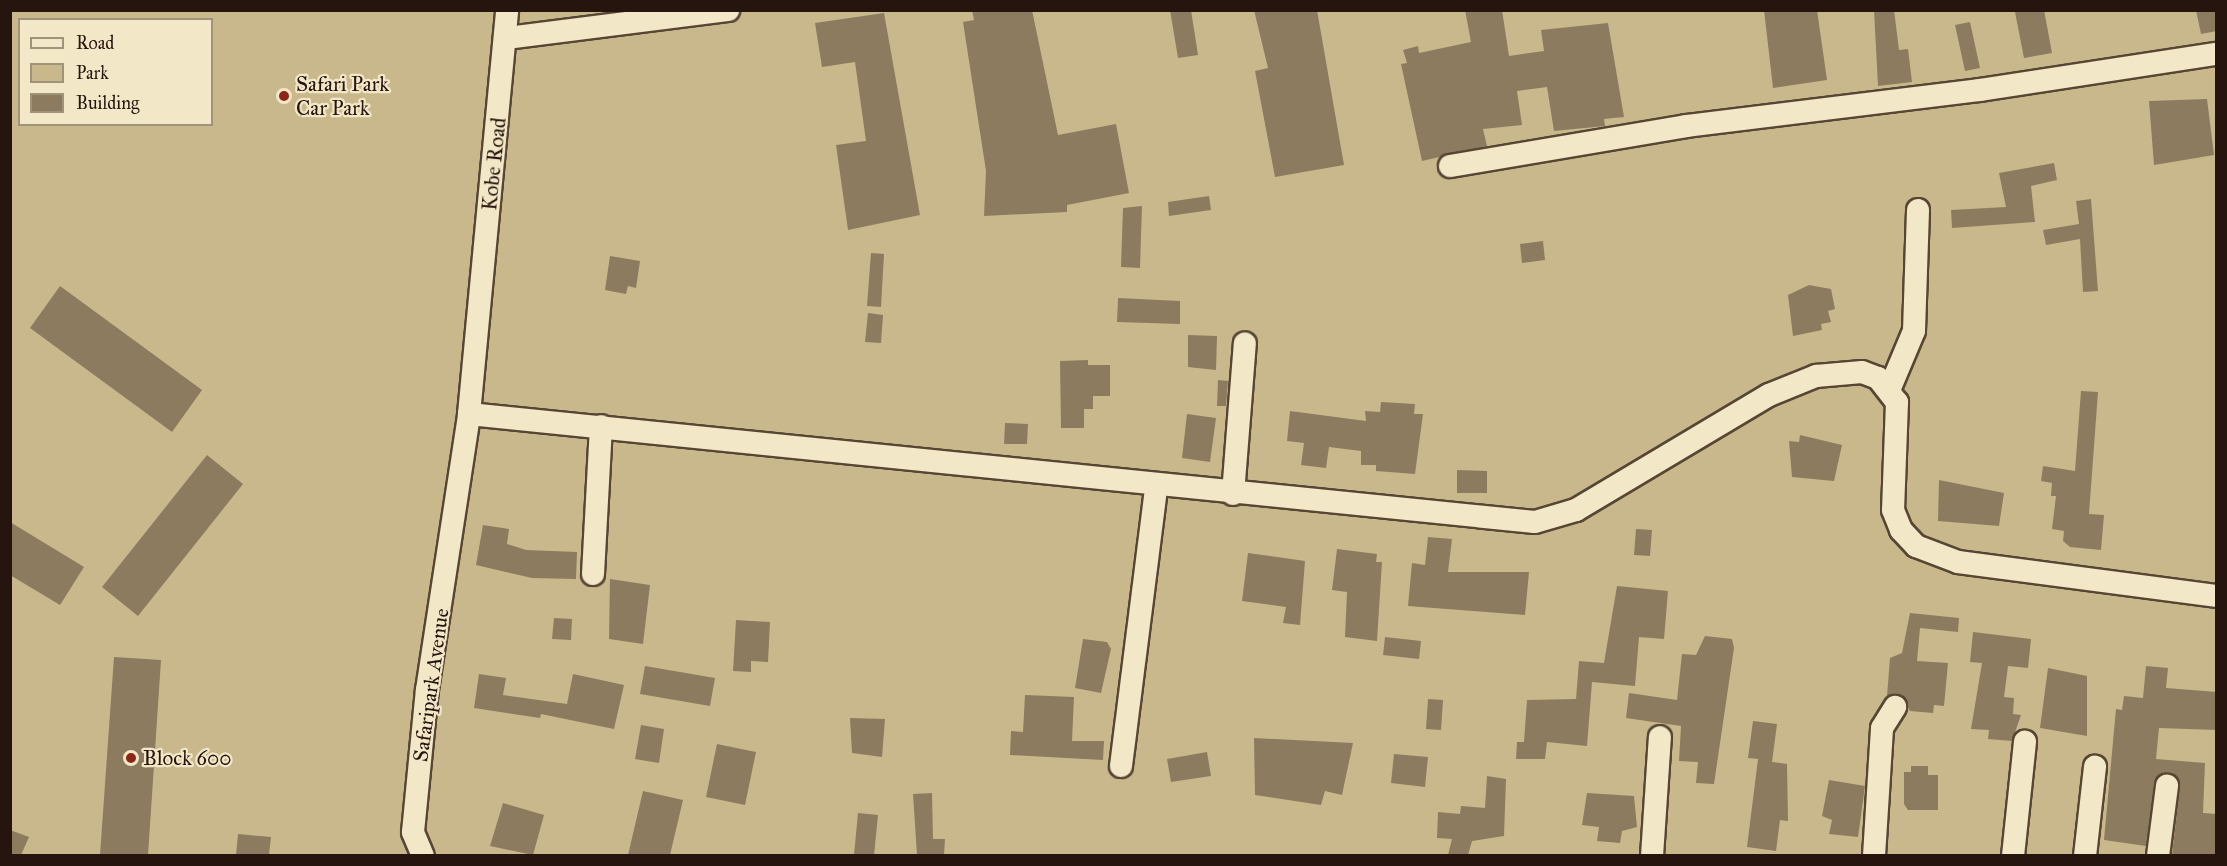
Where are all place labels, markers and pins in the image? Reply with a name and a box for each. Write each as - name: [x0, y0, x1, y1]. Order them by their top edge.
- place label: Safari Park Car Park: [296, 71, 389, 121]
- marker: Safari Park Car Park: [277, 89, 291, 103]
- place label: Block 600: [143, 745, 232, 771]
- marker: Block 600: [124, 751, 138, 765]

